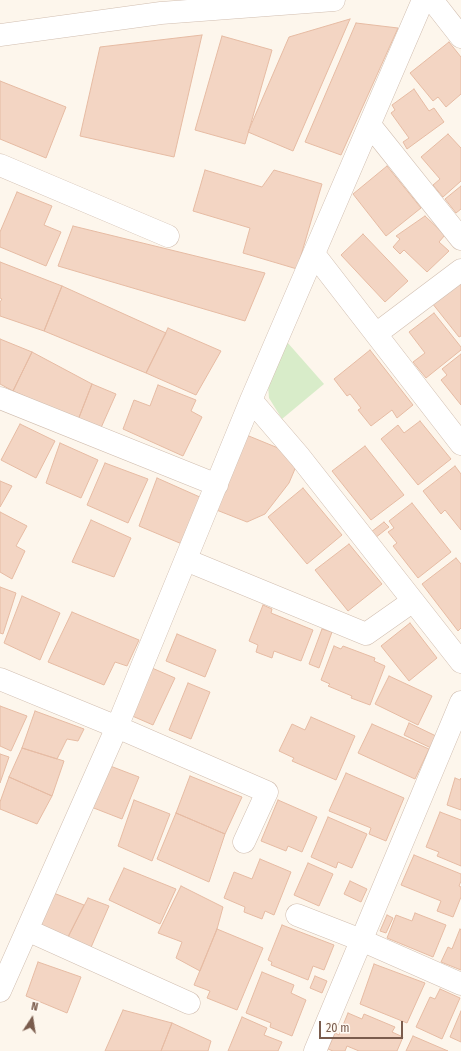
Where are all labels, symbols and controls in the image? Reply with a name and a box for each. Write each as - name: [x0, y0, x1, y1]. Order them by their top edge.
- north arrow: [12, 999, 52, 1039]
- text: N: [30, 1000, 39, 1014]
- scale bar: [321, 1013, 405, 1039]
- text: 20 m: [326, 1021, 350, 1035]

